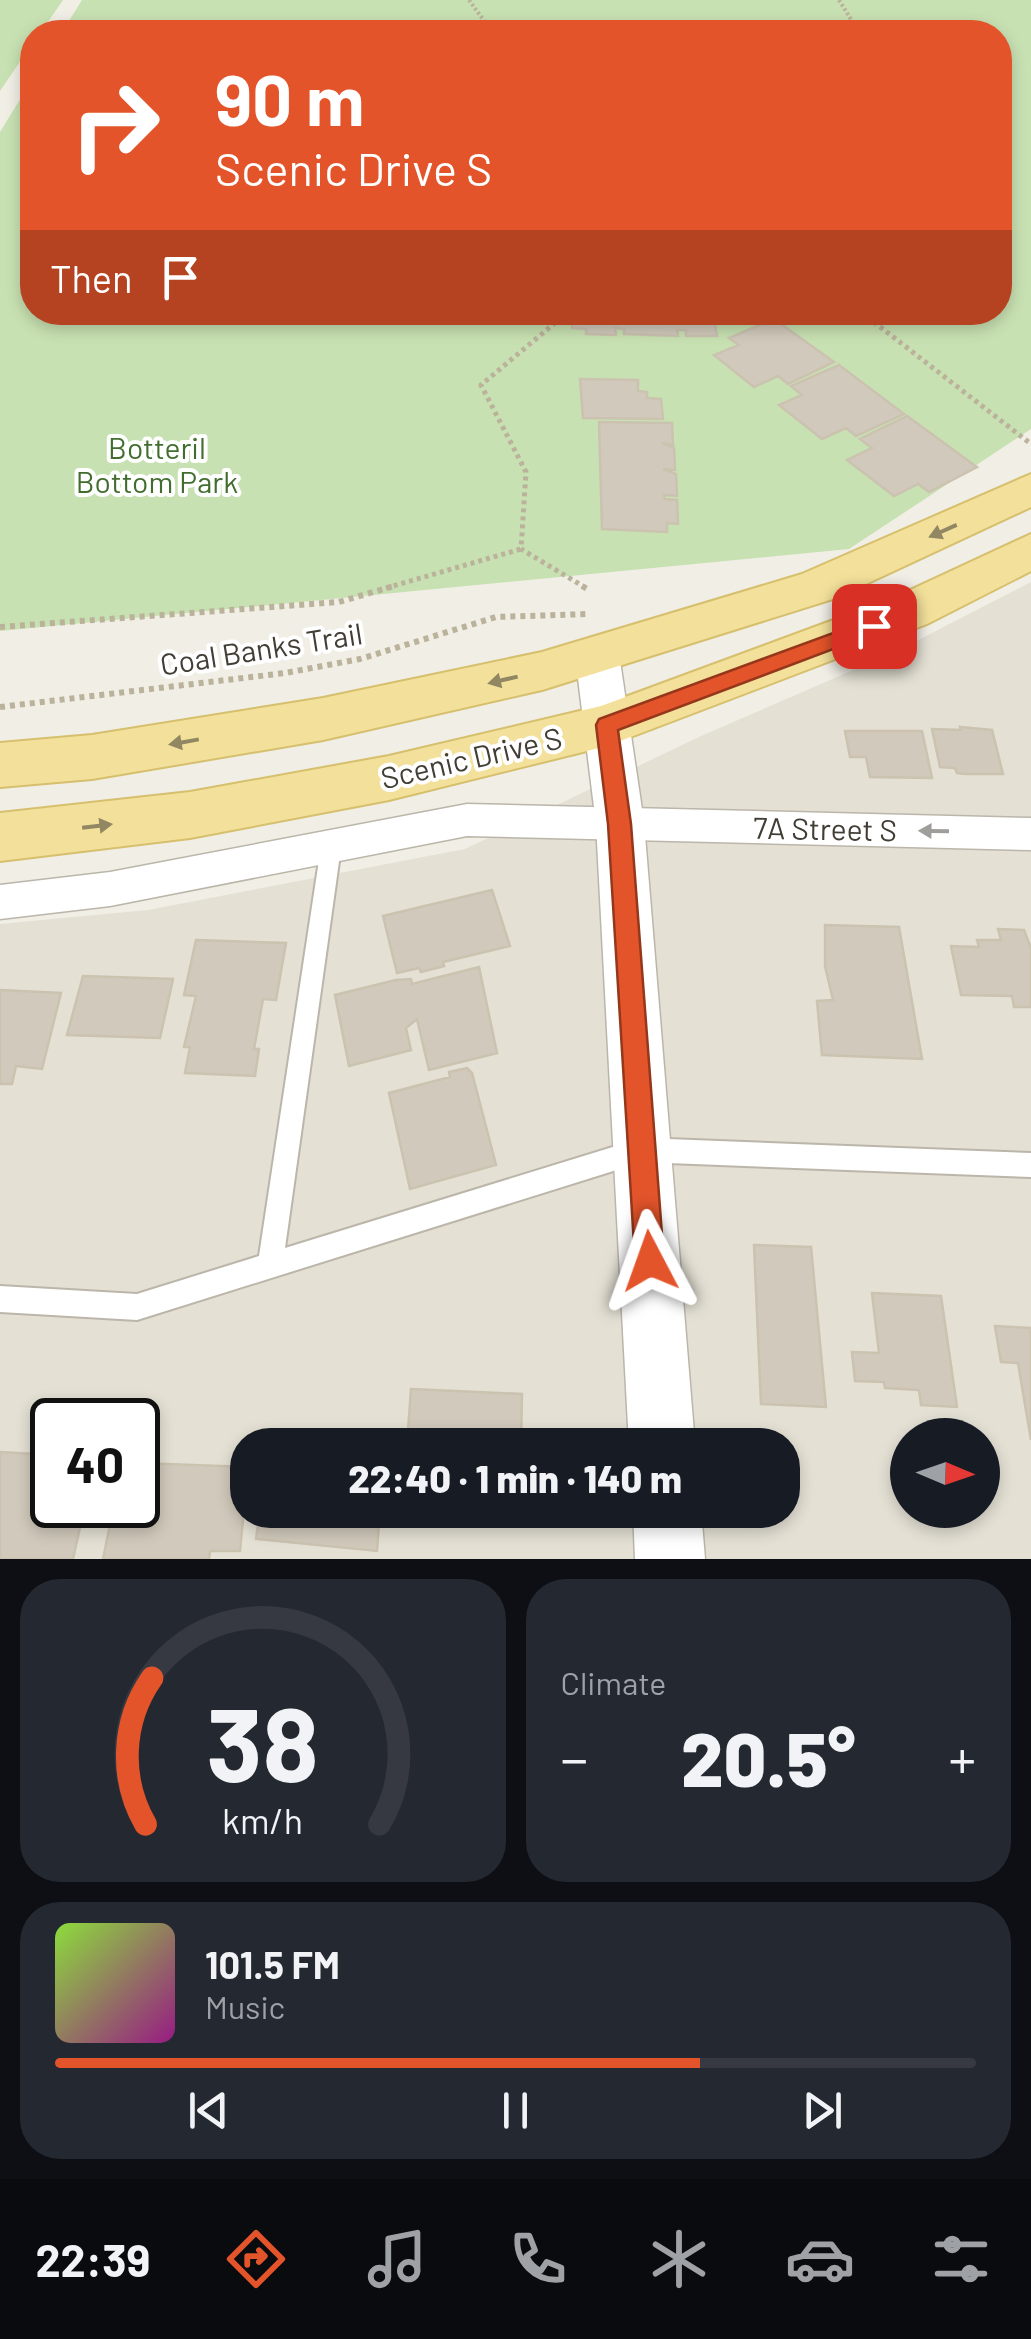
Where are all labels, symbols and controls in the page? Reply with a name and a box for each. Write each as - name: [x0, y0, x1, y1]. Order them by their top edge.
- text: 90 m: [215, 56, 365, 140]
- icon: right: [50, 60, 180, 190]
- text: Scenic Drive S: [215, 141, 492, 195]
- icon: arrive: [153, 250, 208, 305]
- text: Then: [50, 255, 133, 301]
- park label: Botteril Bottom Park: [76, 429, 238, 499]
- one-way arrow: [928, 523, 957, 540]
- pin: [832, 584, 917, 669]
- icon: arrive: [847, 599, 902, 654]
- street label: Coal Banks Trail: [157, 614, 365, 682]
- one-way arrow: [487, 673, 518, 688]
- street label: Scenic Drive S: [377, 719, 565, 795]
- one-way arrow: [168, 735, 200, 750]
- street label: 7A Street S: [753, 809, 897, 847]
- one-way arrow: [82, 818, 113, 834]
- one-way arrow: [917, 823, 949, 839]
- position arrow: [598, 1209, 702, 1313]
- speed limit sign: 40: [30, 1398, 160, 1528]
- north arrow: [890, 1418, 1000, 1528]
- map controls: [890, 1418, 1000, 1528]
- text: 22:40 · 1 min · 140 m: [348, 1455, 682, 1501]
- text: Climate: [561, 1663, 666, 1701]
- text: 38: [207, 1678, 319, 1803]
- text: 20.5°: [681, 1712, 856, 1802]
- text: −: [561, 1724, 588, 1790]
- text: +: [948, 1724, 976, 1790]
- text: km/h: [222, 1798, 303, 1841]
- text: 101.5 FM: [205, 1941, 340, 1987]
- text: Music: [205, 1987, 285, 2025]
- icon: previous: [181, 2083, 236, 2138]
- icon: pause: [488, 2083, 543, 2138]
- icon: next: [795, 2083, 850, 2138]
- icon: directions: [221, 2224, 291, 2294]
- icon: music: [362, 2224, 432, 2294]
- icon: phone: [503, 2224, 573, 2294]
- icon: climate: [644, 2224, 714, 2294]
- icon: car: [785, 2224, 855, 2294]
- icon: filters: [926, 2224, 996, 2294]
- text: 22:39: [35, 2232, 150, 2286]

